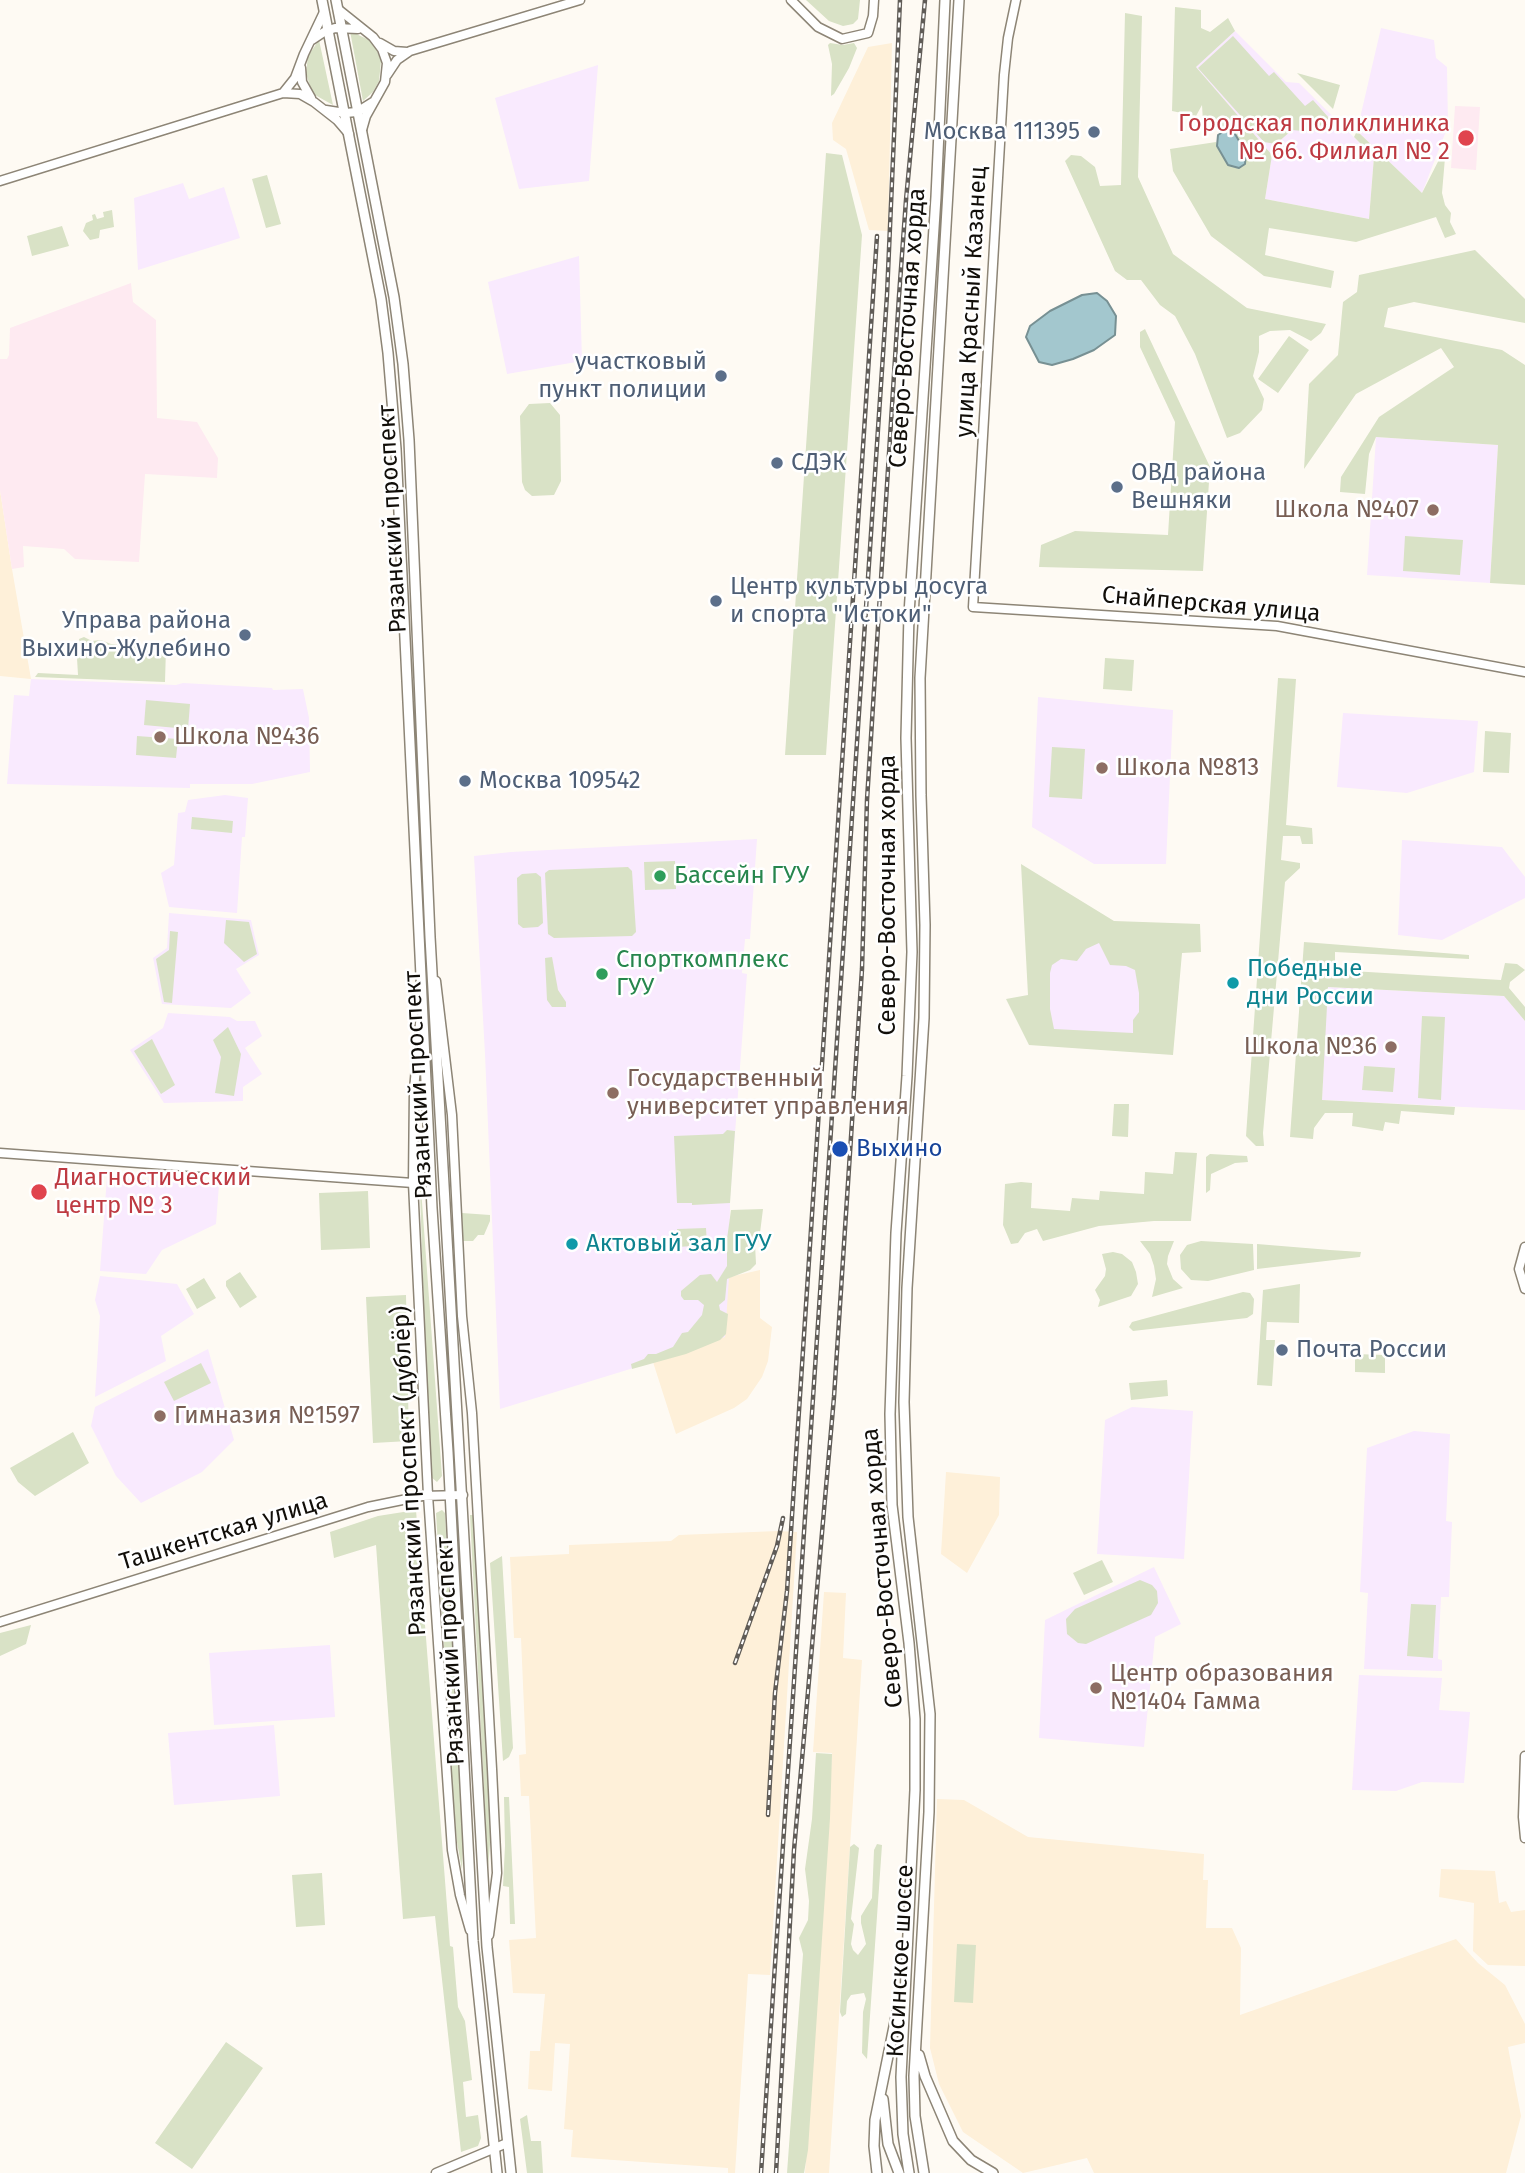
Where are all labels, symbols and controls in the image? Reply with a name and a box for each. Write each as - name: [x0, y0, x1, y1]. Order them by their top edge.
- place label: Городская поликлиника № 66. Филиал № 2: [1178, 110, 1450, 166]
- place label: Москва 111395: [924, 118, 1080, 146]
- marker: Москва 111395: [1086, 124, 1102, 140]
- marker: Городская поликлиника № 66. Филиал № 2: [1456, 128, 1476, 148]
- street label: улица Красный Казанец: [951, 166, 993, 438]
- street label: Северо-Восточная хорда: [884, 187, 932, 469]
- place label: участковый пункт полиции: [538, 348, 707, 404]
- marker: участковый пункт полиции: [713, 368, 729, 384]
- street label: Рязанский проспект: [373, 404, 413, 634]
- place label: СДЭК: [791, 449, 846, 477]
- marker: СДЭК: [769, 455, 785, 471]
- place label: ОВД района Вешняки: [1131, 459, 1266, 515]
- marker: ОВД района Вешняки: [1109, 479, 1125, 495]
- place label: Школа №407: [1274, 496, 1419, 524]
- marker: Школа №407: [1425, 502, 1441, 518]
- place label: Центр культуры досуга и спорта "Истоки": [730, 573, 988, 629]
- street label: Снайперская улица: [1100, 581, 1322, 629]
- marker: Центр культуры досуга и спорта "Истоки": [708, 593, 724, 609]
- place label: Управа района Выхино-Жулебино: [21, 607, 231, 663]
- marker: Управа района Выхино-Жулебино: [237, 627, 253, 643]
- place label: Школа №436: [174, 723, 320, 751]
- marker: Школа №436: [152, 729, 168, 745]
- place label: Школа №813: [1116, 754, 1259, 782]
- street label: Северо-Восточная хорда: [874, 755, 902, 1035]
- marker: Школа №813: [1094, 760, 1110, 776]
- place label: Москва 109542: [479, 767, 641, 795]
- marker: Москва 109542: [457, 773, 473, 789]
- place label: Бассейн ГУУ: [674, 862, 809, 890]
- marker: Бассейн ГУУ: [652, 868, 668, 884]
- place label: Спорткомплекс ГУУ: [616, 946, 789, 1002]
- place label: Победные дни России: [1247, 955, 1374, 1011]
- marker: Спорткомплекс ГУУ: [594, 966, 610, 982]
- street label: Рязанский проспект: [399, 970, 439, 1200]
- marker: Победные дни России: [1225, 975, 1241, 991]
- place label: Школа №36: [1244, 1033, 1377, 1061]
- marker: Школа №36: [1383, 1039, 1399, 1055]
- place label: Государственный университет управления: [627, 1065, 909, 1121]
- marker: Государственный университет управления: [605, 1085, 621, 1101]
- place label: Выхино: [856, 1135, 942, 1163]
- marker: Выхино: [830, 1139, 850, 1159]
- place label: Диагностический центр № 3: [55, 1164, 251, 1220]
- marker: Диагностический центр № 3: [29, 1182, 49, 1202]
- place label: Актовый зал ГУУ: [586, 1230, 771, 1258]
- marker: Актовый зал ГУУ: [564, 1236, 580, 1252]
- street label: Рязанский проспект (дублёр): [387, 1305, 433, 1637]
- place label: Почта России: [1296, 1336, 1447, 1364]
- marker: Почта России: [1274, 1342, 1290, 1358]
- place label: Гимназия №1597: [174, 1402, 360, 1430]
- marker: Гимназия №1597: [152, 1408, 168, 1424]
- street label: Северо-Восточная хорда: [856, 1427, 910, 1709]
- street label: Ташкентская улица: [116, 1487, 332, 1577]
- street label: Рязанский проспект: [431, 1536, 471, 1766]
- place label: Центр образования №1404 Гамма: [1110, 1660, 1334, 1716]
- marker: Центр образования №1404 Гамма: [1088, 1680, 1104, 1696]
- street label: Косинское шоссе: [882, 1864, 920, 2058]

